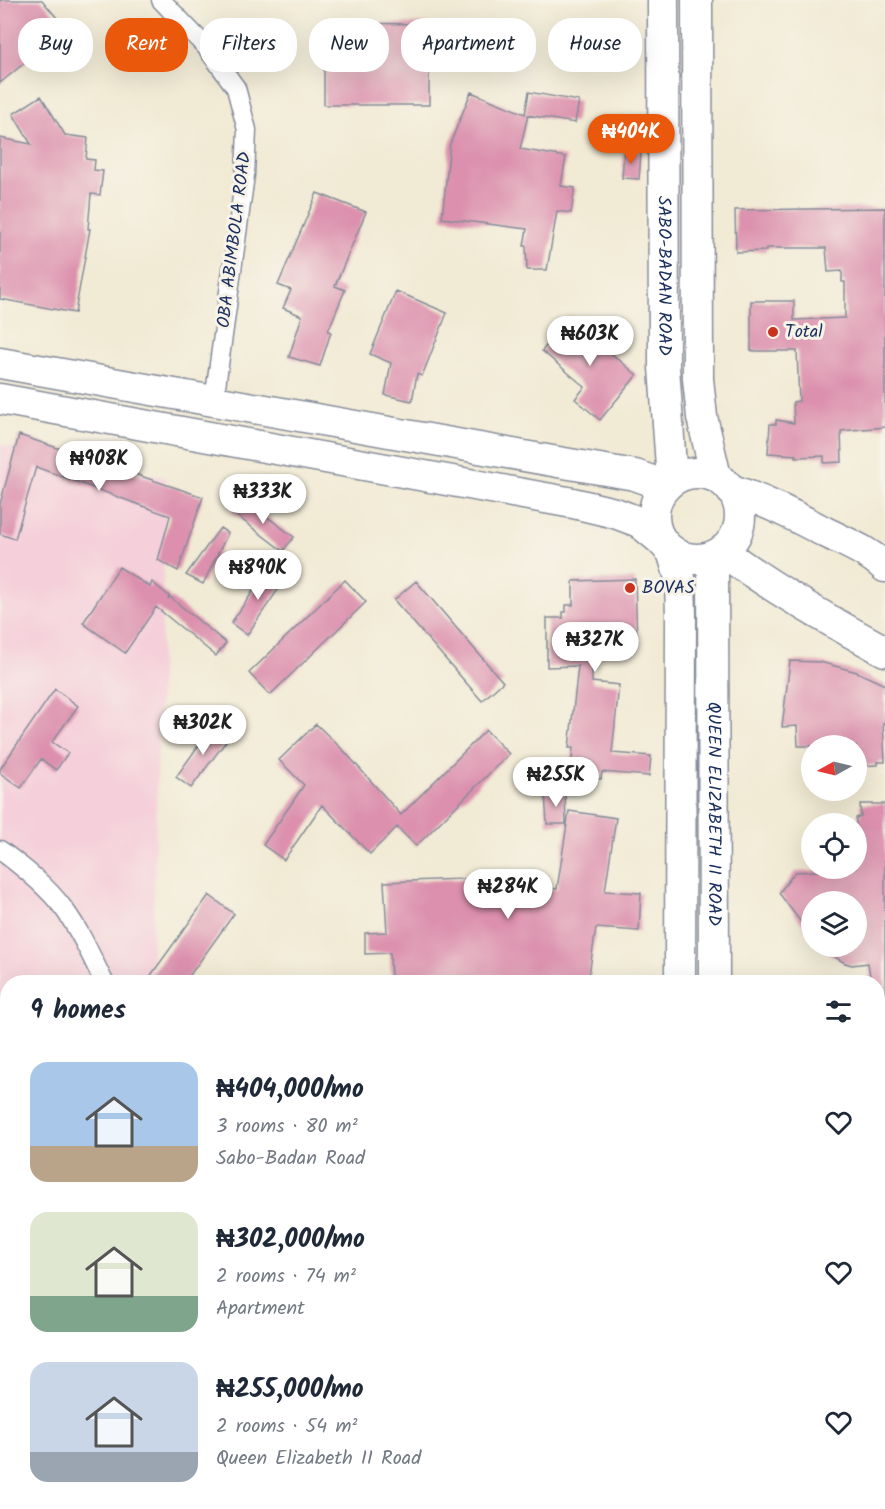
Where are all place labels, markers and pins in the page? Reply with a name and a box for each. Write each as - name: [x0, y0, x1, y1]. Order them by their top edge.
- pin: ₦404K: [589, 114, 673, 165]
- pin: ₦603K: [548, 316, 632, 367]
- place label: Total: [785, 318, 823, 347]
- marker: Total: [766, 325, 780, 339]
- pin: ₦908K: [57, 441, 141, 492]
- pin: ₦333K: [221, 474, 305, 525]
- pin: ₦890K: [216, 550, 300, 601]
- place label: BOVAS: [642, 574, 695, 603]
- marker: BOVAS: [623, 581, 637, 595]
- pin: ₦327K: [553, 622, 637, 673]
- pin: ₦302K: [161, 705, 245, 756]
- pin: ₦255K: [514, 757, 598, 808]
- pin: ₦284K: [466, 869, 550, 920]

